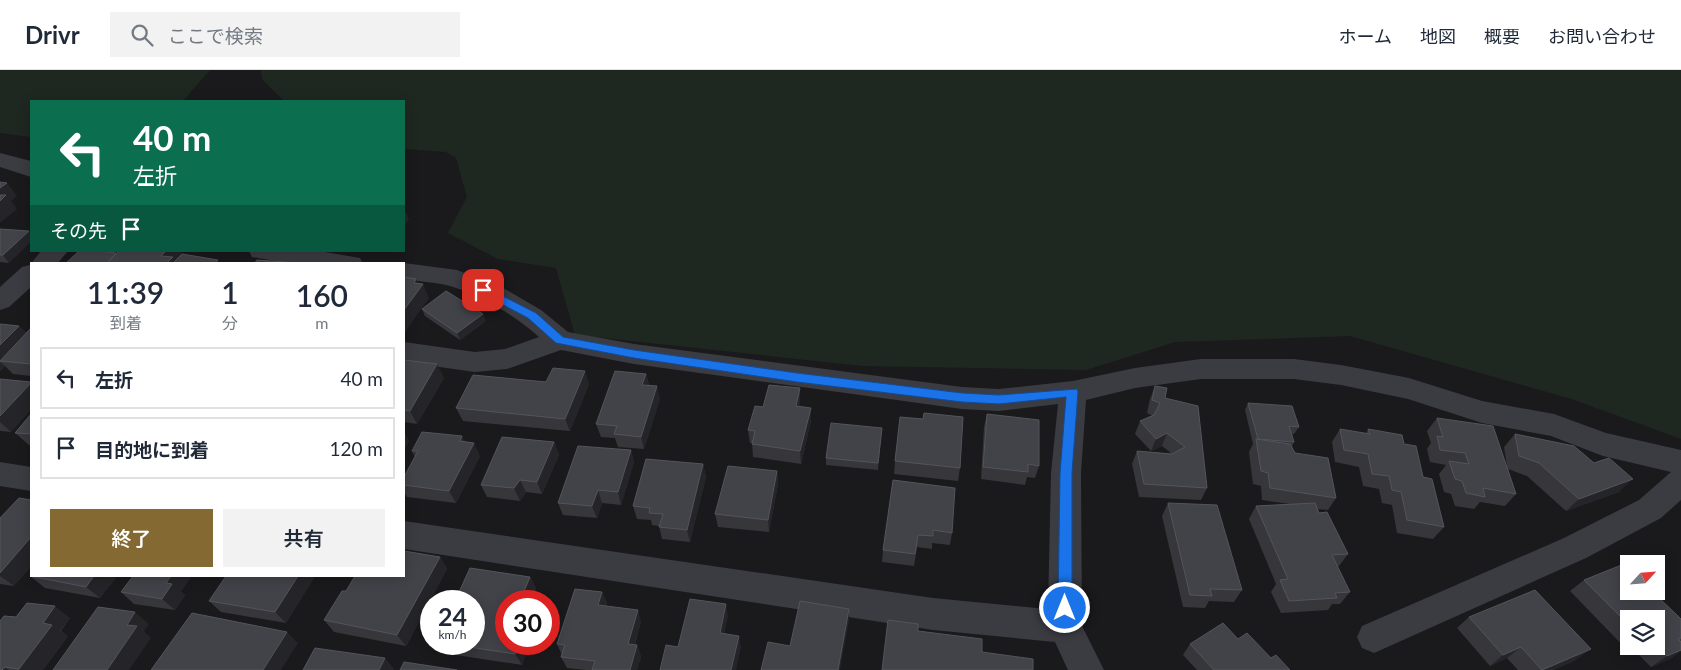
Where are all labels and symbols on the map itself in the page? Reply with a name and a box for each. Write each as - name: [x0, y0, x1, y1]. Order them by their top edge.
- pin: [462, 269, 504, 311]
- north arrow: [1620, 555, 1665, 600]
- position arrow: [1038, 581, 1090, 633]
- speed limit sign: 30: [495, 590, 560, 655]

